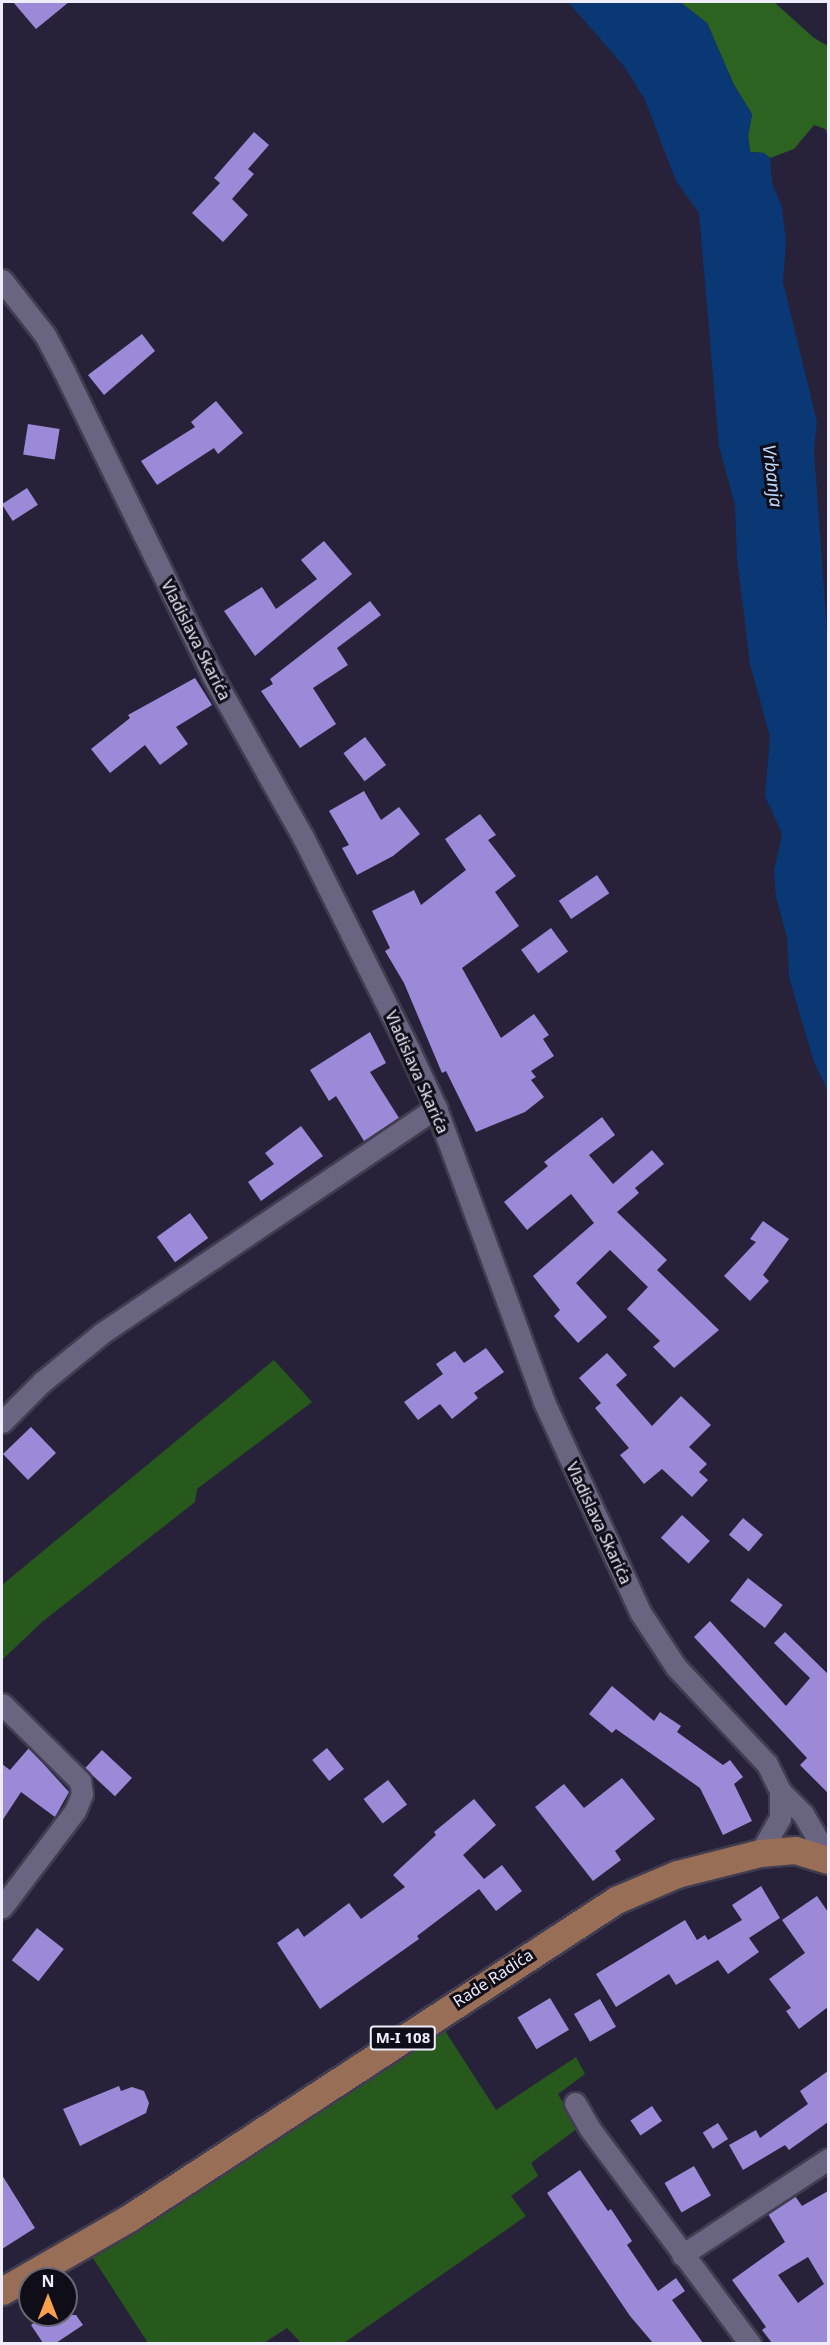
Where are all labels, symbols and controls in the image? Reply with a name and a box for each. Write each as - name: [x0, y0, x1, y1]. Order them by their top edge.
- water label: Vrbanja: [758, 443, 788, 509]
- street label: Vladislava Skarića: [157, 577, 235, 703]
- street label: Vladislava Skarića: [381, 1008, 453, 1136]
- street label: Vladislava Skarića: [562, 1459, 636, 1587]
- street label: Rade Radića: [449, 1945, 537, 2011]
- road number: M-I 108: [368, 2026, 438, 2050]
- north arrow: [18, 2267, 78, 2327]
- text: N: [41, 2270, 55, 2292]

